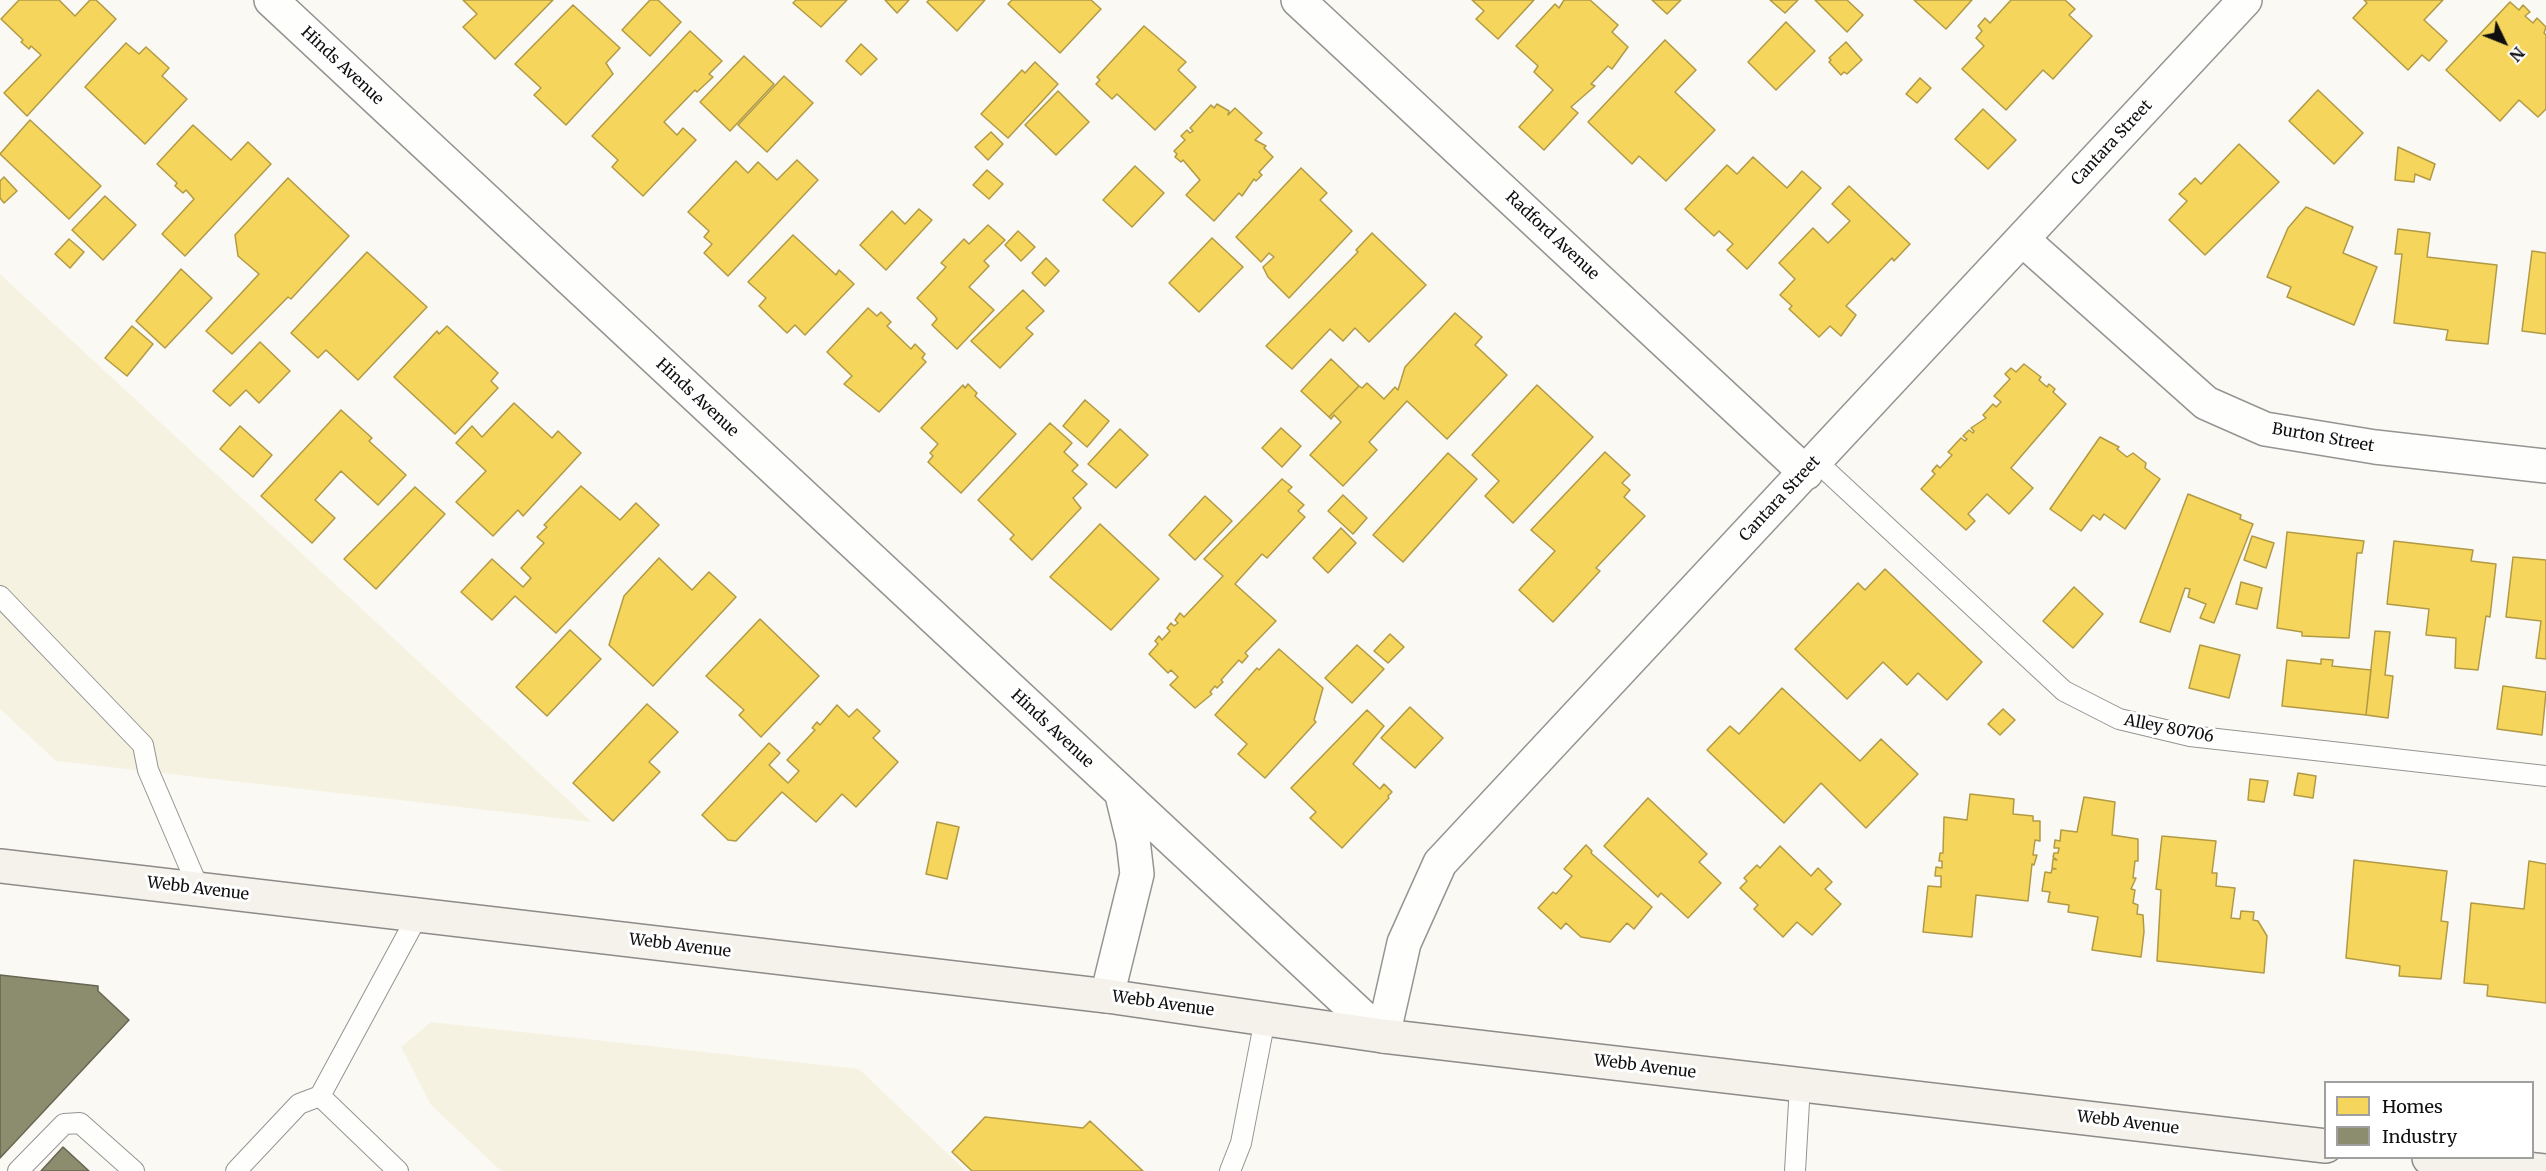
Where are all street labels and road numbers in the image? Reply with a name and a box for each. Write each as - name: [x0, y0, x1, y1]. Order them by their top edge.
- street label: Hinds Avenue: [297, 23, 387, 109]
- street label: Cantara Street: [2068, 96, 2156, 190]
- street label: Radford Avenue: [1501, 188, 1603, 284]
- street label: Hinds Avenue: [652, 355, 742, 441]
- street label: Burton Street: [2270, 420, 2376, 456]
- street label: Cantara Street: [1736, 452, 1824, 546]
- street label: Hinds Avenue: [1007, 686, 1097, 772]
- street label: Alley 80706: [2123, 711, 2215, 747]
- street label: Webb Avenue: [146, 873, 250, 905]
- street label: Webb Avenue: [628, 930, 732, 962]
- street label: Webb Avenue: [1111, 987, 1215, 1021]
- street label: Webb Avenue: [1593, 1051, 1697, 1083]
- street label: Webb Avenue: [2076, 1107, 2180, 1139]

